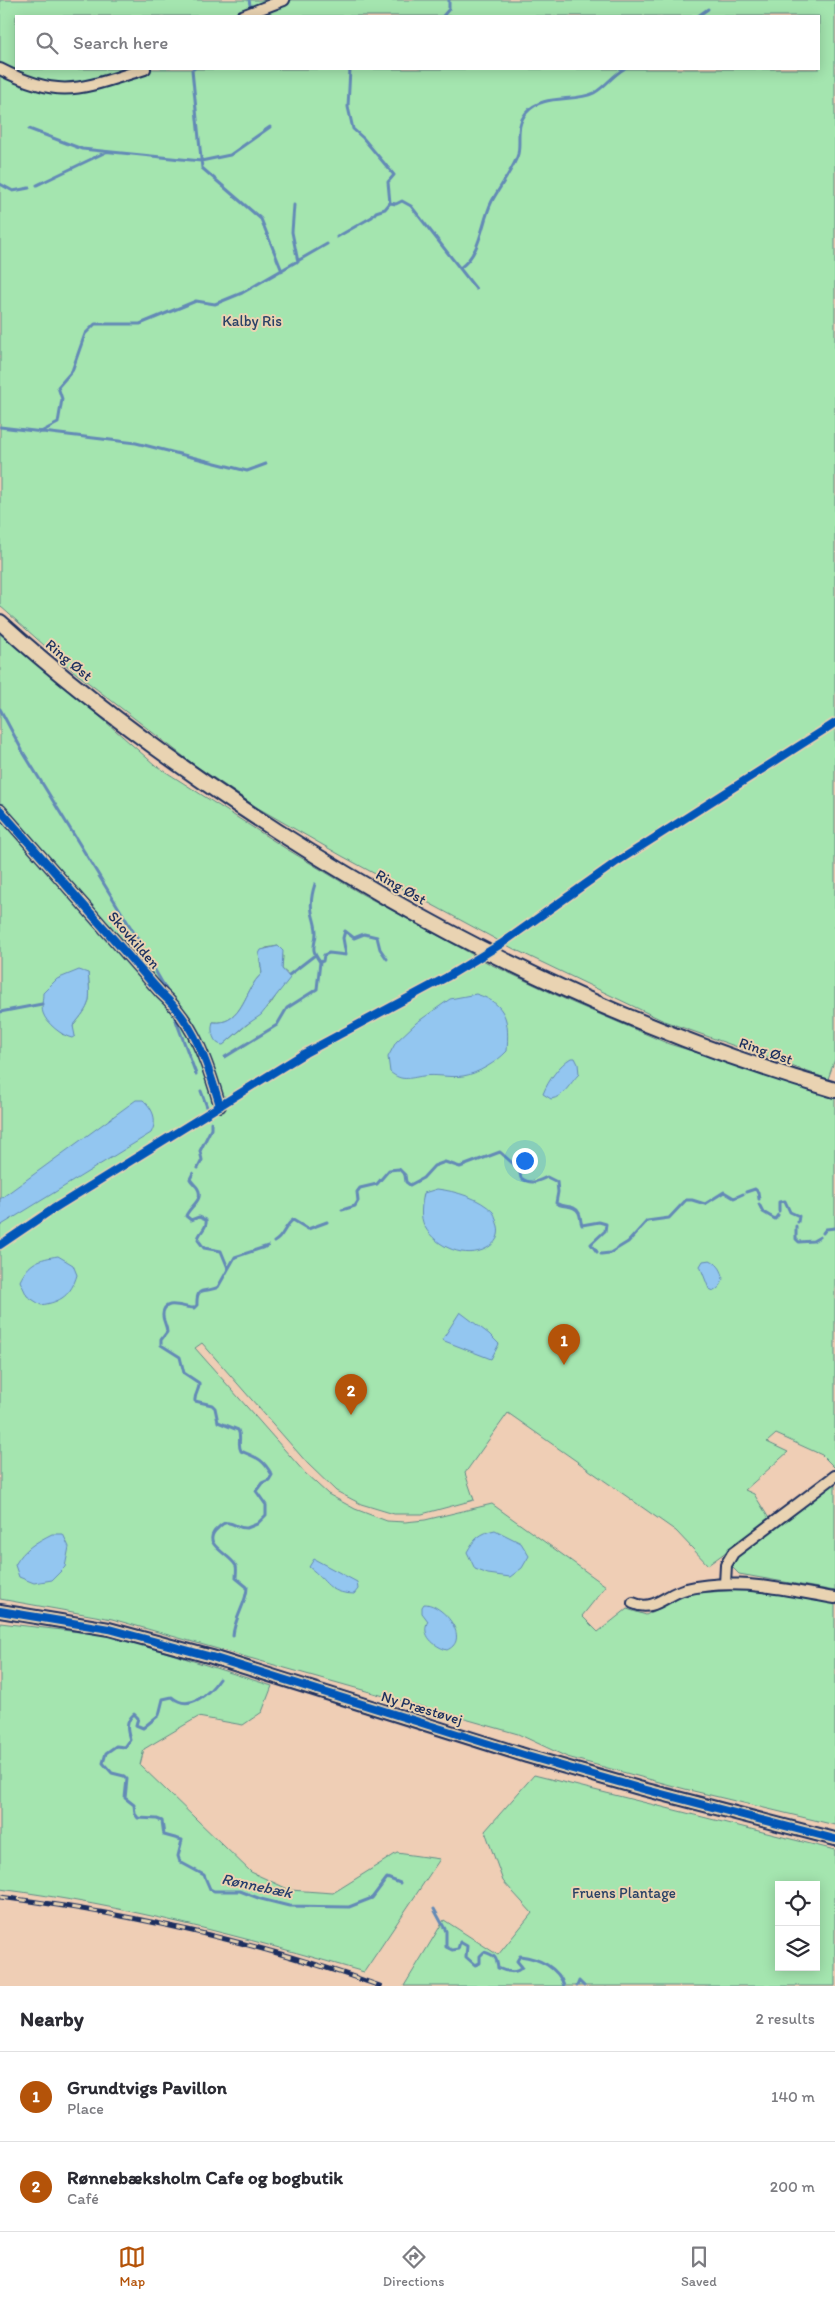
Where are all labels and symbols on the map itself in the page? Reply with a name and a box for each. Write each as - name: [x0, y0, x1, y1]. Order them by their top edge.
- park label: Kalby Ris: [222, 312, 282, 330]
- street label: Ring Øst: [42, 635, 96, 685]
- street label: Ring Øst: [372, 865, 430, 909]
- street label: Skovkilden: [104, 908, 164, 973]
- street label: Ring Øst: [737, 1033, 796, 1069]
- your location: [512, 1148, 538, 1174]
- pin: 1: [548, 1324, 580, 1365]
- pin: 2: [335, 1374, 367, 1415]
- street label: Ny Præstøvej: [379, 1687, 465, 1729]
- water label: Rønnebæk: [220, 1869, 295, 1902]
- park label: Fruens Plantage: [572, 1884, 676, 1902]

